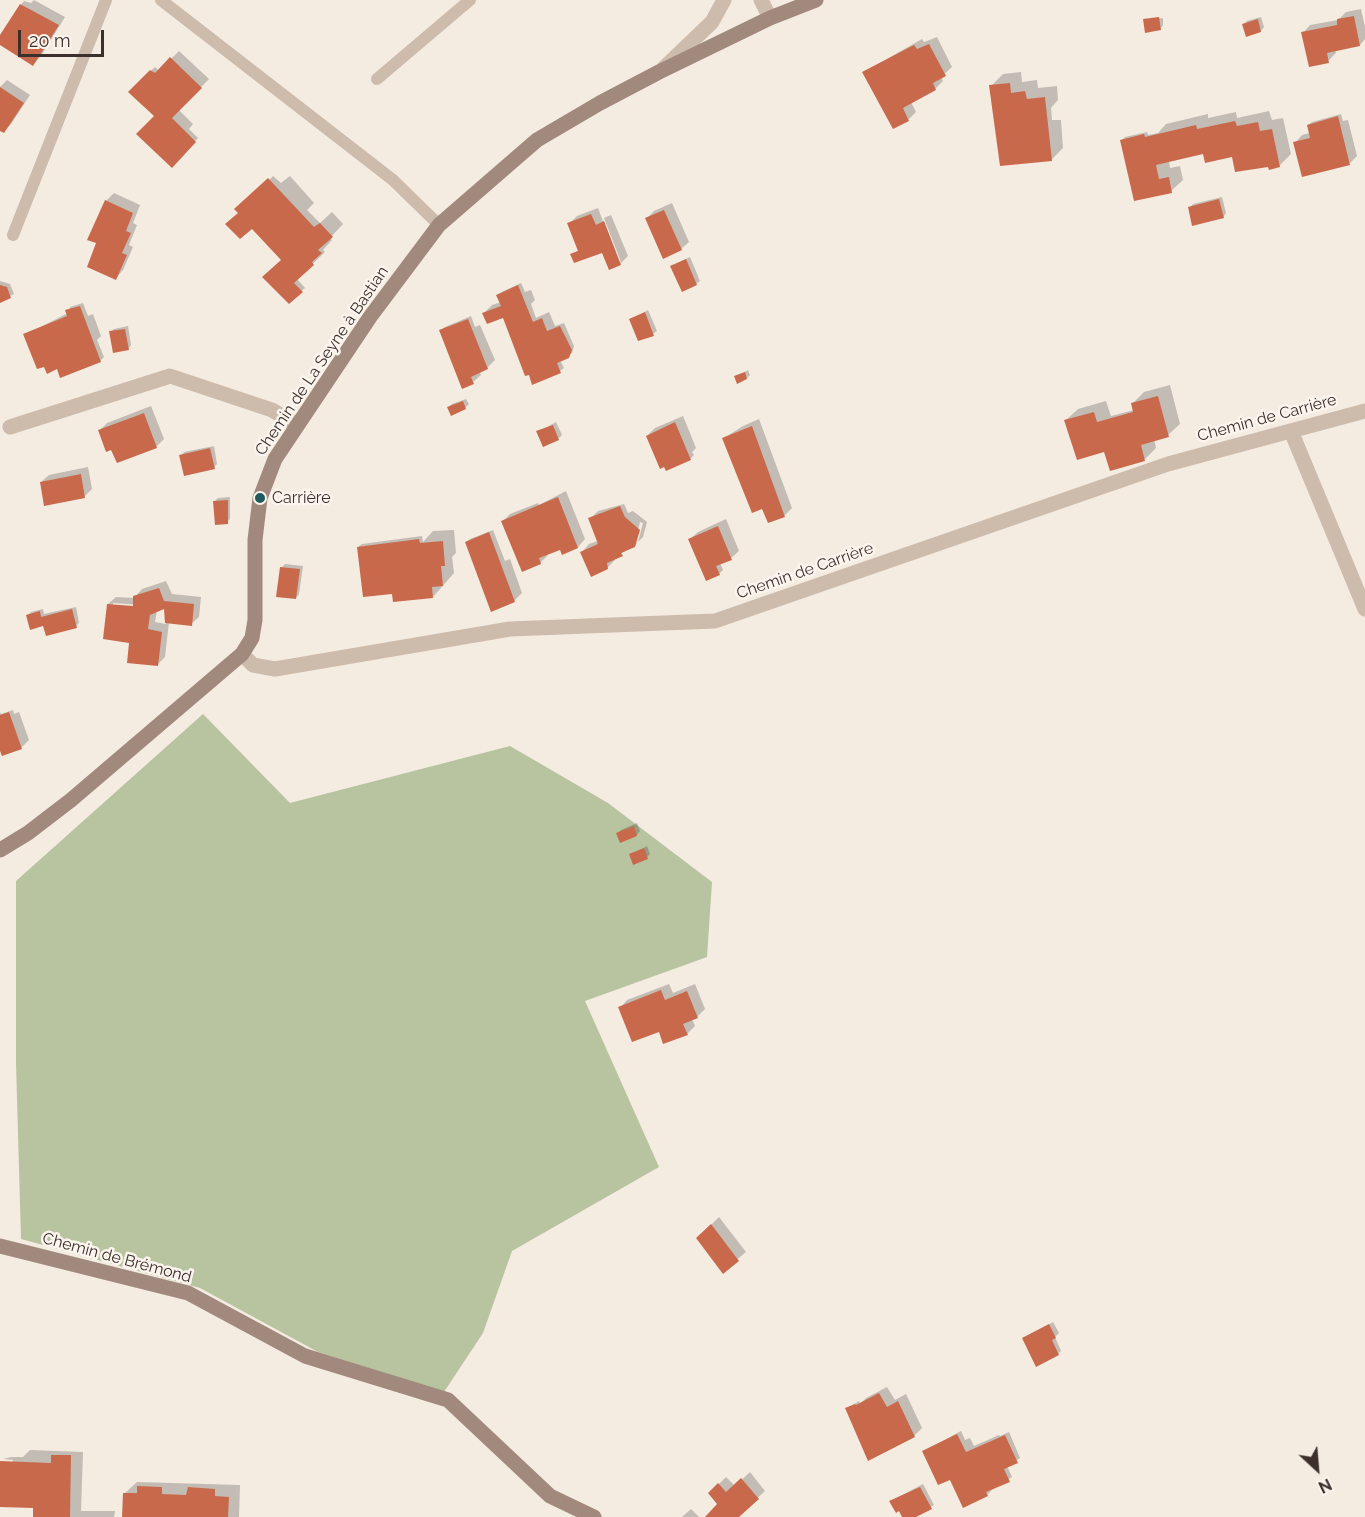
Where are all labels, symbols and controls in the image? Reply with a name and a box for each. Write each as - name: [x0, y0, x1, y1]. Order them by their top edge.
- scale bar: [21, 18, 106, 56]
- text: 20 m: [29, 30, 71, 51]
- street label: Chemin de La Seyne à Bastian: [251, 263, 393, 459]
- street label: Chemin de Carrière: [1195, 390, 1339, 446]
- place label: Carrière: [272, 488, 331, 508]
- marker: Carrière: [253, 491, 267, 505]
- street label: Chemin de Carrière: [734, 539, 876, 603]
- street label: Chemin de Brémond: [40, 1229, 194, 1287]
- north arrow: [1287, 1439, 1347, 1499]
- text: N: [1315, 1474, 1335, 1497]

